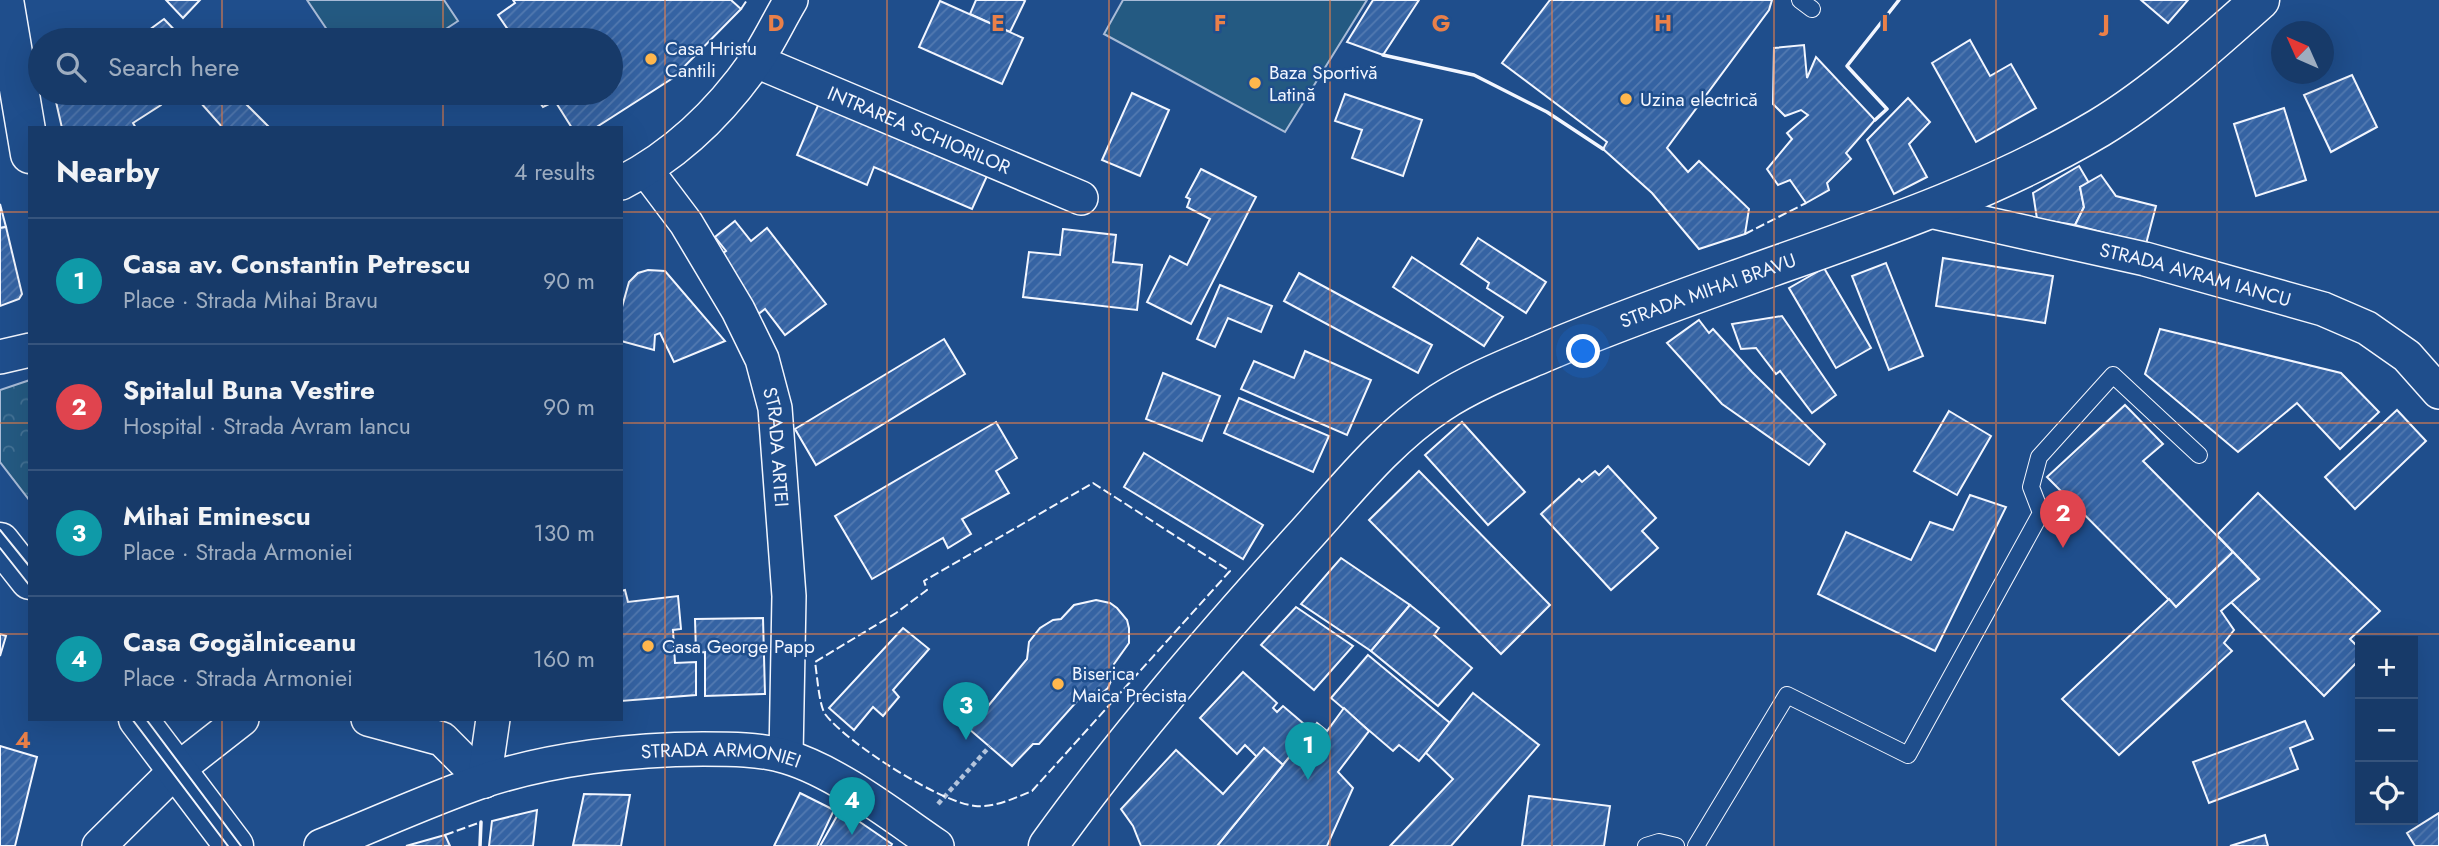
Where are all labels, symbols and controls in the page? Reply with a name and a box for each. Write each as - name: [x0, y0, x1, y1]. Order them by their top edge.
- text: D: [768, 6, 785, 40]
- text: E: [991, 6, 1005, 40]
- text: F: [1214, 6, 1226, 40]
- text: G: [1432, 6, 1450, 40]
- text: H: [1654, 6, 1672, 40]
- text: I: [1881, 6, 1889, 40]
- text: J: [2098, 6, 2110, 40]
- north arrow: [2271, 21, 2334, 84]
- search box: [28, 28, 623, 105]
- place label: Casa Hristu Cantili: [665, 35, 757, 84]
- icon: search: [52, 48, 90, 86]
- text: Search here: [108, 48, 240, 86]
- marker: Casa Hristu Cantili: [643, 51, 659, 67]
- place label: Baza Sportivă Latină: [1269, 59, 1378, 108]
- marker: Baza Sportivă Latină: [1247, 75, 1263, 91]
- street label: INTRAREA SCHIORILOR: [823, 79, 1015, 180]
- place label: Uzina electrică: [1640, 86, 1758, 113]
- marker: Uzina electrică: [1618, 91, 1634, 107]
- text: Nearby: [56, 150, 159, 193]
- text: 4 results: [514, 155, 595, 189]
- street label: STRADA AVRAM IANCU: [2097, 236, 2294, 313]
- text: Casa av. Constantin Petrescu: [123, 245, 470, 283]
- street label: STRADA MIHAI BRAVU: [1616, 246, 1800, 334]
- text: 1: [73, 264, 85, 298]
- text: 90 m: [543, 264, 595, 298]
- text: Place · Strada Mihai Bravu: [123, 283, 378, 317]
- your location: [1566, 334, 1600, 368]
- text: Spitalul Buna Vestire: [123, 371, 375, 409]
- street label: STRADA ARTEI: [757, 384, 796, 508]
- text: 2: [71, 390, 87, 424]
- text: 90 m: [543, 390, 595, 424]
- text: Hospital · Strada Avram Iancu: [123, 409, 411, 443]
- pin: 2: [2040, 490, 2086, 548]
- text: Mihai Eminescu: [123, 497, 311, 535]
- text: 3: [72, 516, 86, 550]
- text: 130 m: [533, 516, 595, 550]
- text: Place · Strada Armoniei: [123, 535, 353, 569]
- text: Casa Gogălniceanu: [123, 623, 356, 661]
- place label: Casa George Papp: [662, 633, 815, 660]
- map controls: [2355, 636, 2418, 825]
- button: +: [2355, 636, 2418, 699]
- marker: Casa George Papp: [640, 638, 656, 654]
- text: 4: [71, 642, 87, 676]
- text: 160 m: [533, 642, 595, 676]
- place label: Biserica Maica Precista: [1072, 660, 1187, 709]
- text: Place · Strada Armoniei: [123, 661, 353, 695]
- marker: Biserica Maica Precista: [1050, 676, 1066, 692]
- pin: 3: [943, 682, 989, 740]
- button: −: [2355, 699, 2418, 762]
- pin: 1: [1285, 722, 1331, 780]
- text: 4: [15, 723, 31, 757]
- street label: STRADA ARMONIEI: [640, 735, 805, 774]
- button: locate: [2355, 762, 2418, 825]
- pin: 4: [829, 777, 875, 835]

